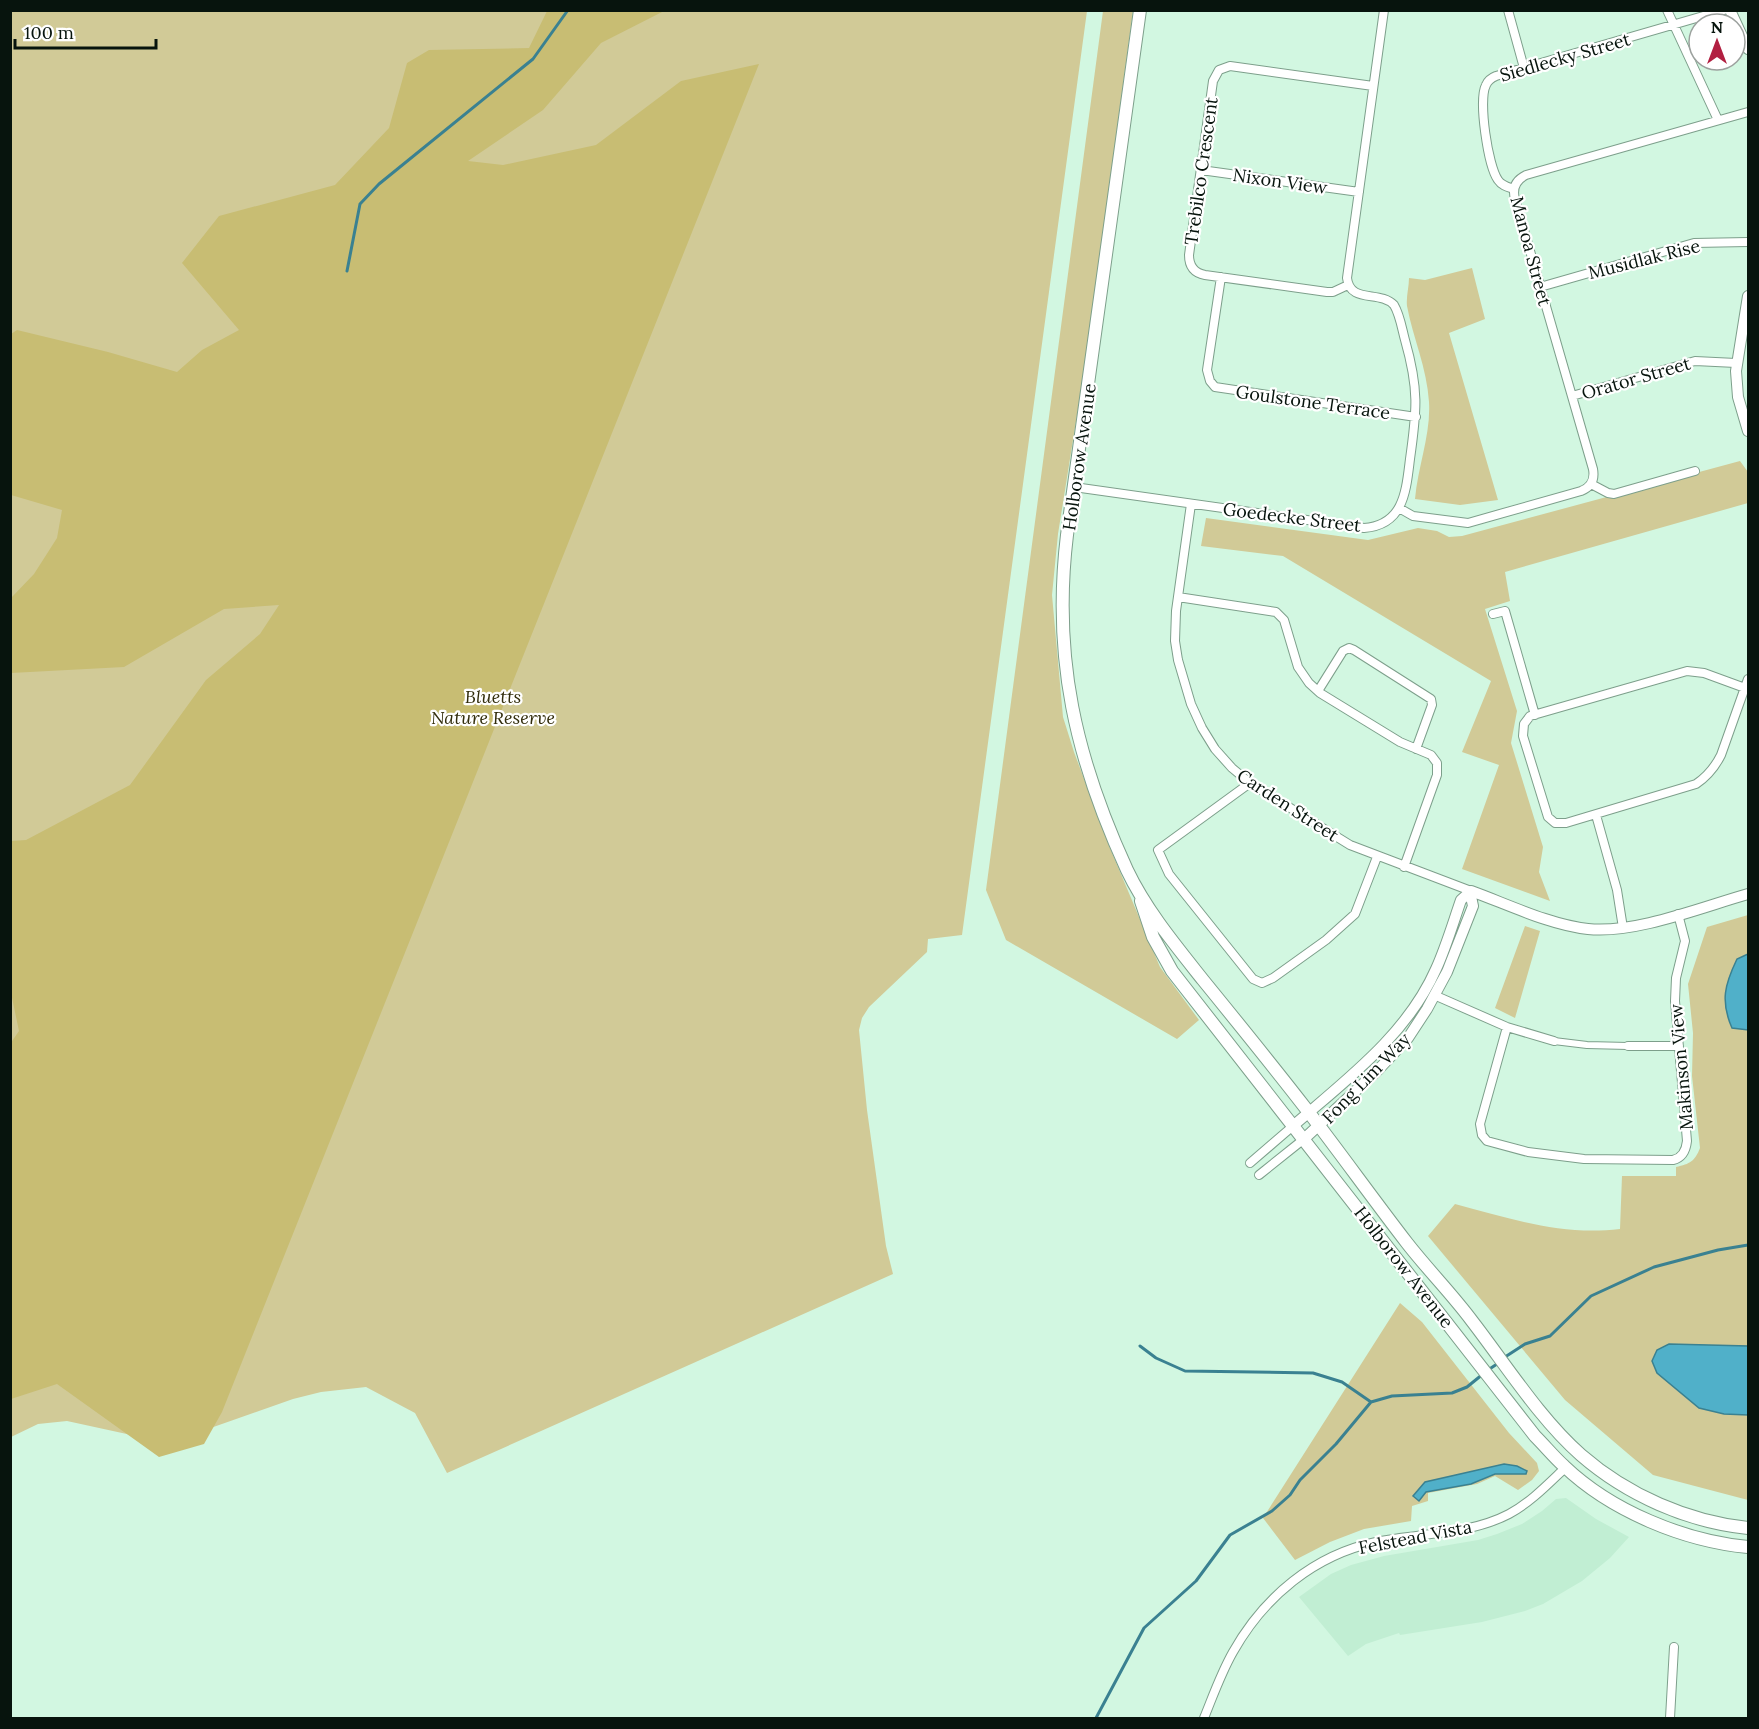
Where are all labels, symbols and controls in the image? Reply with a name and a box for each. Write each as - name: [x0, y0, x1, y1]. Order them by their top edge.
- scale bar: [15, 12, 156, 50]
- north arrow: [1687, 12, 1747, 72]
- text: N: [1711, 17, 1723, 37]
- text: 100 m: [24, 21, 74, 44]
- street label: Siedlecky Street: [1497, 27, 1633, 87]
- street label: Trebilco Crescent: [1179, 96, 1223, 246]
- street label: Nixon View: [1231, 163, 1329, 199]
- street label: Manoa Street: [1505, 194, 1557, 308]
- street label: Musidlak Rise: [1586, 234, 1703, 284]
- street label: Orator Street: [1579, 351, 1693, 405]
- street label: Goulstone Terrace: [1234, 380, 1392, 424]
- street label: Holborow Avenue: [1057, 382, 1101, 532]
- street label: Goedecke Street: [1222, 497, 1362, 537]
- park label: Bluetts Nature Reserve: [431, 685, 555, 729]
- street label: Carden Street: [1233, 764, 1343, 846]
- street label: Makinson View: [1664, 1002, 1698, 1131]
- street label: Fong Lim Way: [1317, 1027, 1416, 1128]
- street label: Holborow Avenue: [1349, 1201, 1459, 1333]
- street label: Felstead Vista: [1356, 1515, 1474, 1559]

